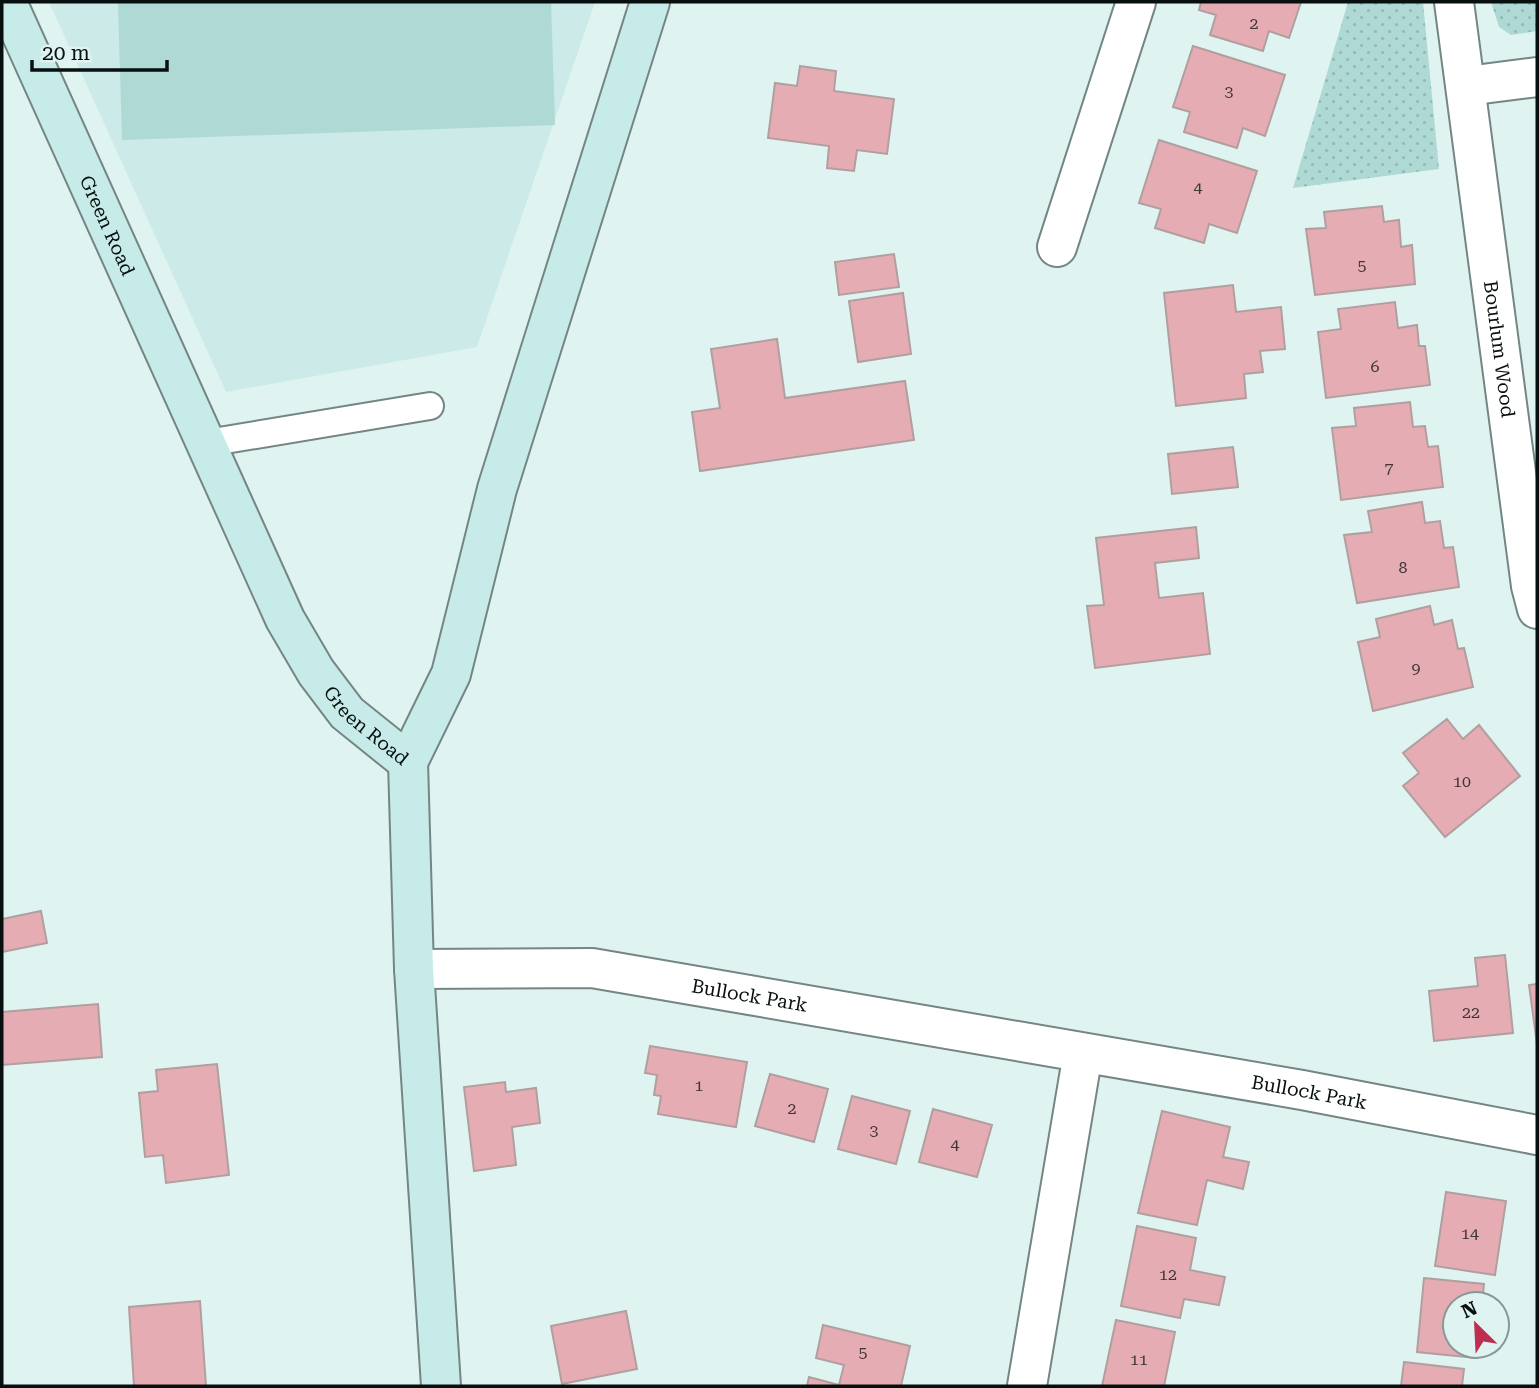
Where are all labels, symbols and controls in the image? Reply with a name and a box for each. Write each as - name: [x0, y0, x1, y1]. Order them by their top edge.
- house number: 2: [1250, 14, 1259, 33]
- scale bar: [32, 28, 166, 72]
- text: 20 m: [42, 41, 90, 65]
- house number: 3: [1225, 82, 1234, 101]
- street label: Green Road: [75, 172, 140, 279]
- house number: 4: [1194, 178, 1203, 197]
- house number: 5: [1358, 256, 1367, 275]
- street label: Bourlum Wood: [1479, 279, 1520, 419]
- house number: 6: [1371, 357, 1380, 376]
- house number: 7: [1385, 458, 1394, 477]
- house number: 8: [1399, 558, 1408, 577]
- house number: 9: [1412, 659, 1421, 678]
- street label: Green Road: [319, 682, 413, 770]
- house number: 10: [1453, 772, 1471, 791]
- street label: Bullock Park: [690, 974, 809, 1017]
- house number: 22: [1462, 1003, 1480, 1022]
- street label: Bullock Park: [1250, 1071, 1369, 1114]
- house number: 1: [695, 1076, 704, 1095]
- house number: 2: [788, 1099, 797, 1118]
- house number: 3: [870, 1121, 879, 1140]
- house number: 4: [951, 1135, 960, 1154]
- house number: 14: [1461, 1224, 1479, 1243]
- house number: 12: [1159, 1265, 1177, 1284]
- north arrow: [1441, 1290, 1511, 1360]
- text: N: [1458, 1296, 1481, 1323]
- house number: 5: [859, 1343, 868, 1362]
- house number: 11: [1130, 1350, 1148, 1369]

